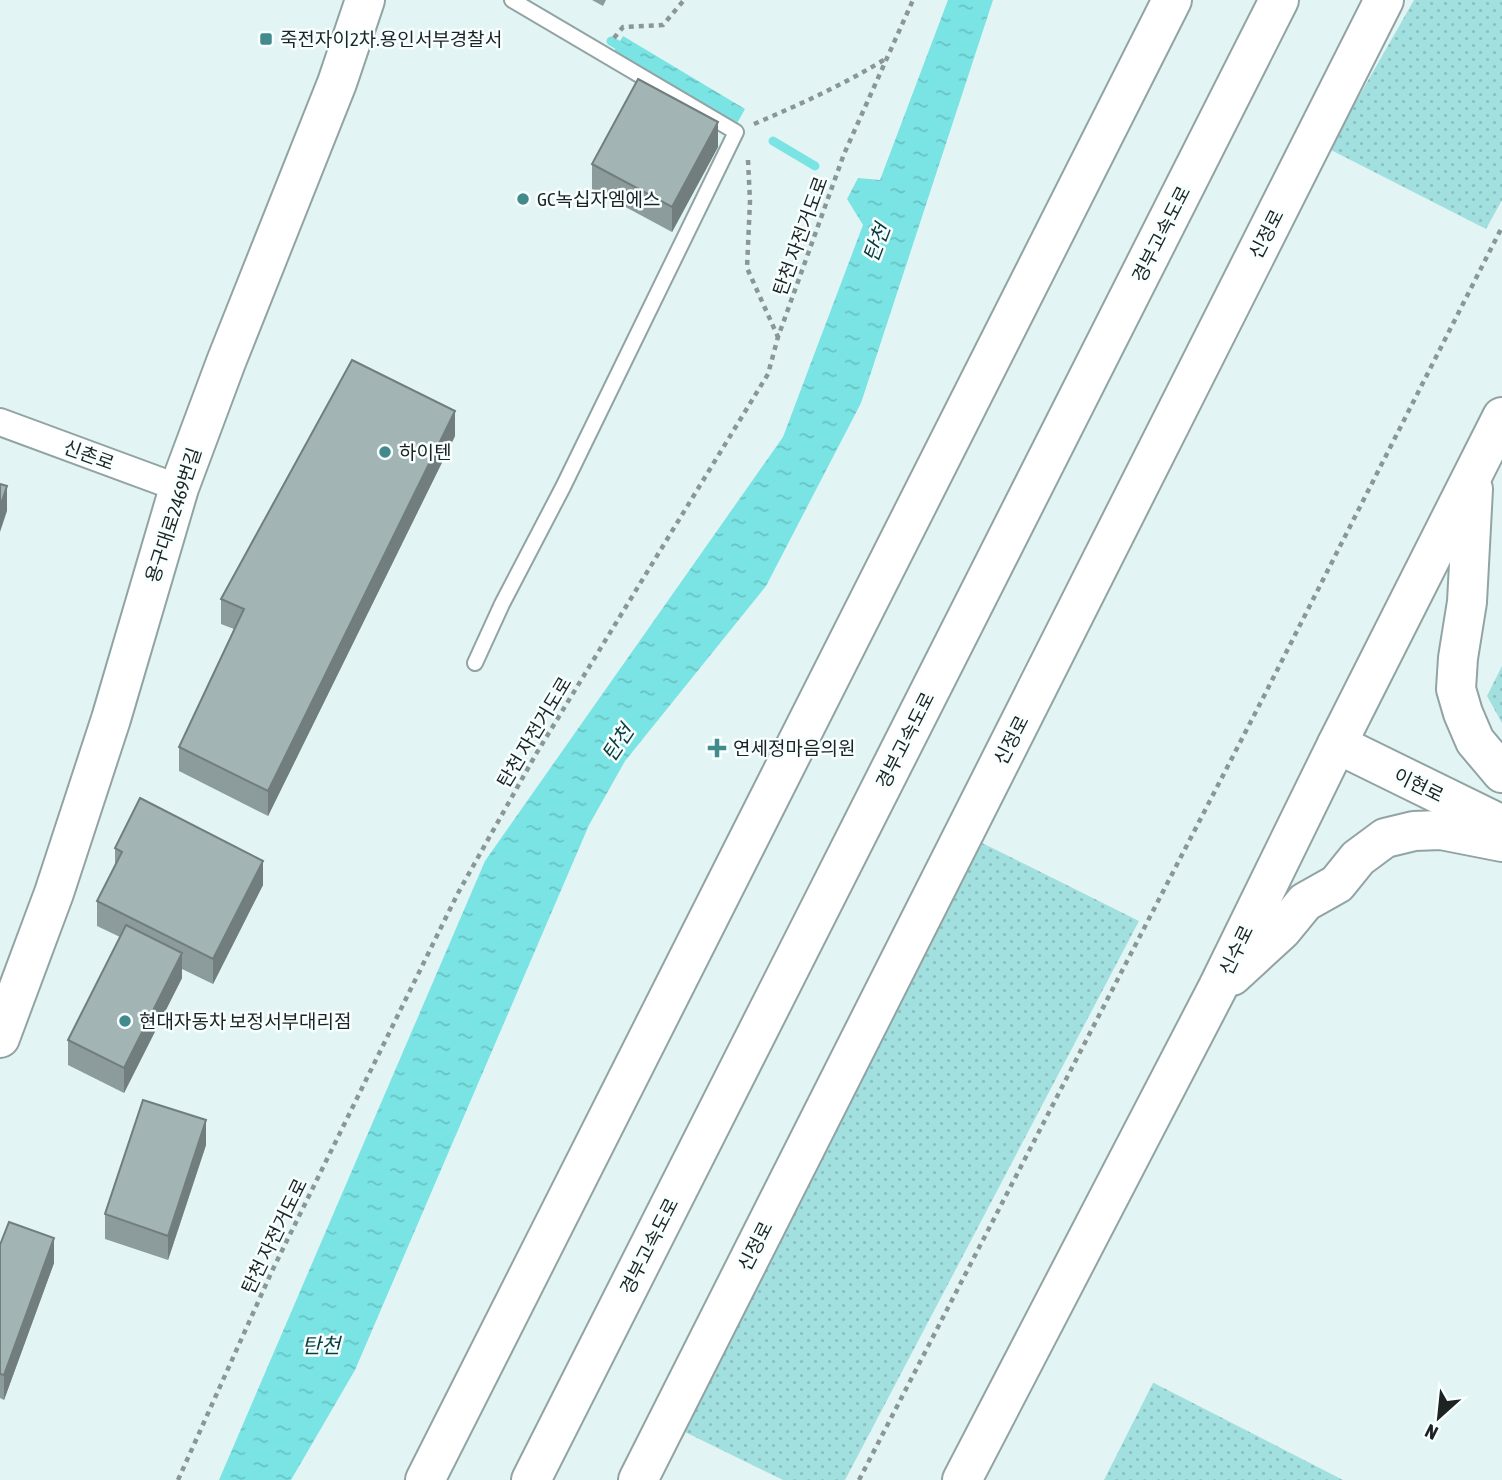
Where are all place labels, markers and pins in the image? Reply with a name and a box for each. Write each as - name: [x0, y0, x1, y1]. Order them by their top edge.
- place label: 죽전자이2차.용인서부경찰서: [280, 28, 502, 50]
- marker: 죽전자이2차.용인서부경찰서: [258, 31, 274, 47]
- place label: GC녹십자엠에스: [537, 188, 661, 210]
- marker: GC녹십자엠에스: [515, 191, 531, 207]
- place label: 하이텐: [399, 441, 451, 463]
- marker: 하이텐: [377, 444, 393, 460]
- place label: 연세정마음의원: [733, 737, 855, 759]
- marker: 연세정마음의원: [707, 738, 727, 758]
- place label: 현대자동차 보정서부대리점: [139, 1010, 351, 1032]
- marker: 현대자동차 보정서부대리점: [117, 1013, 133, 1029]

